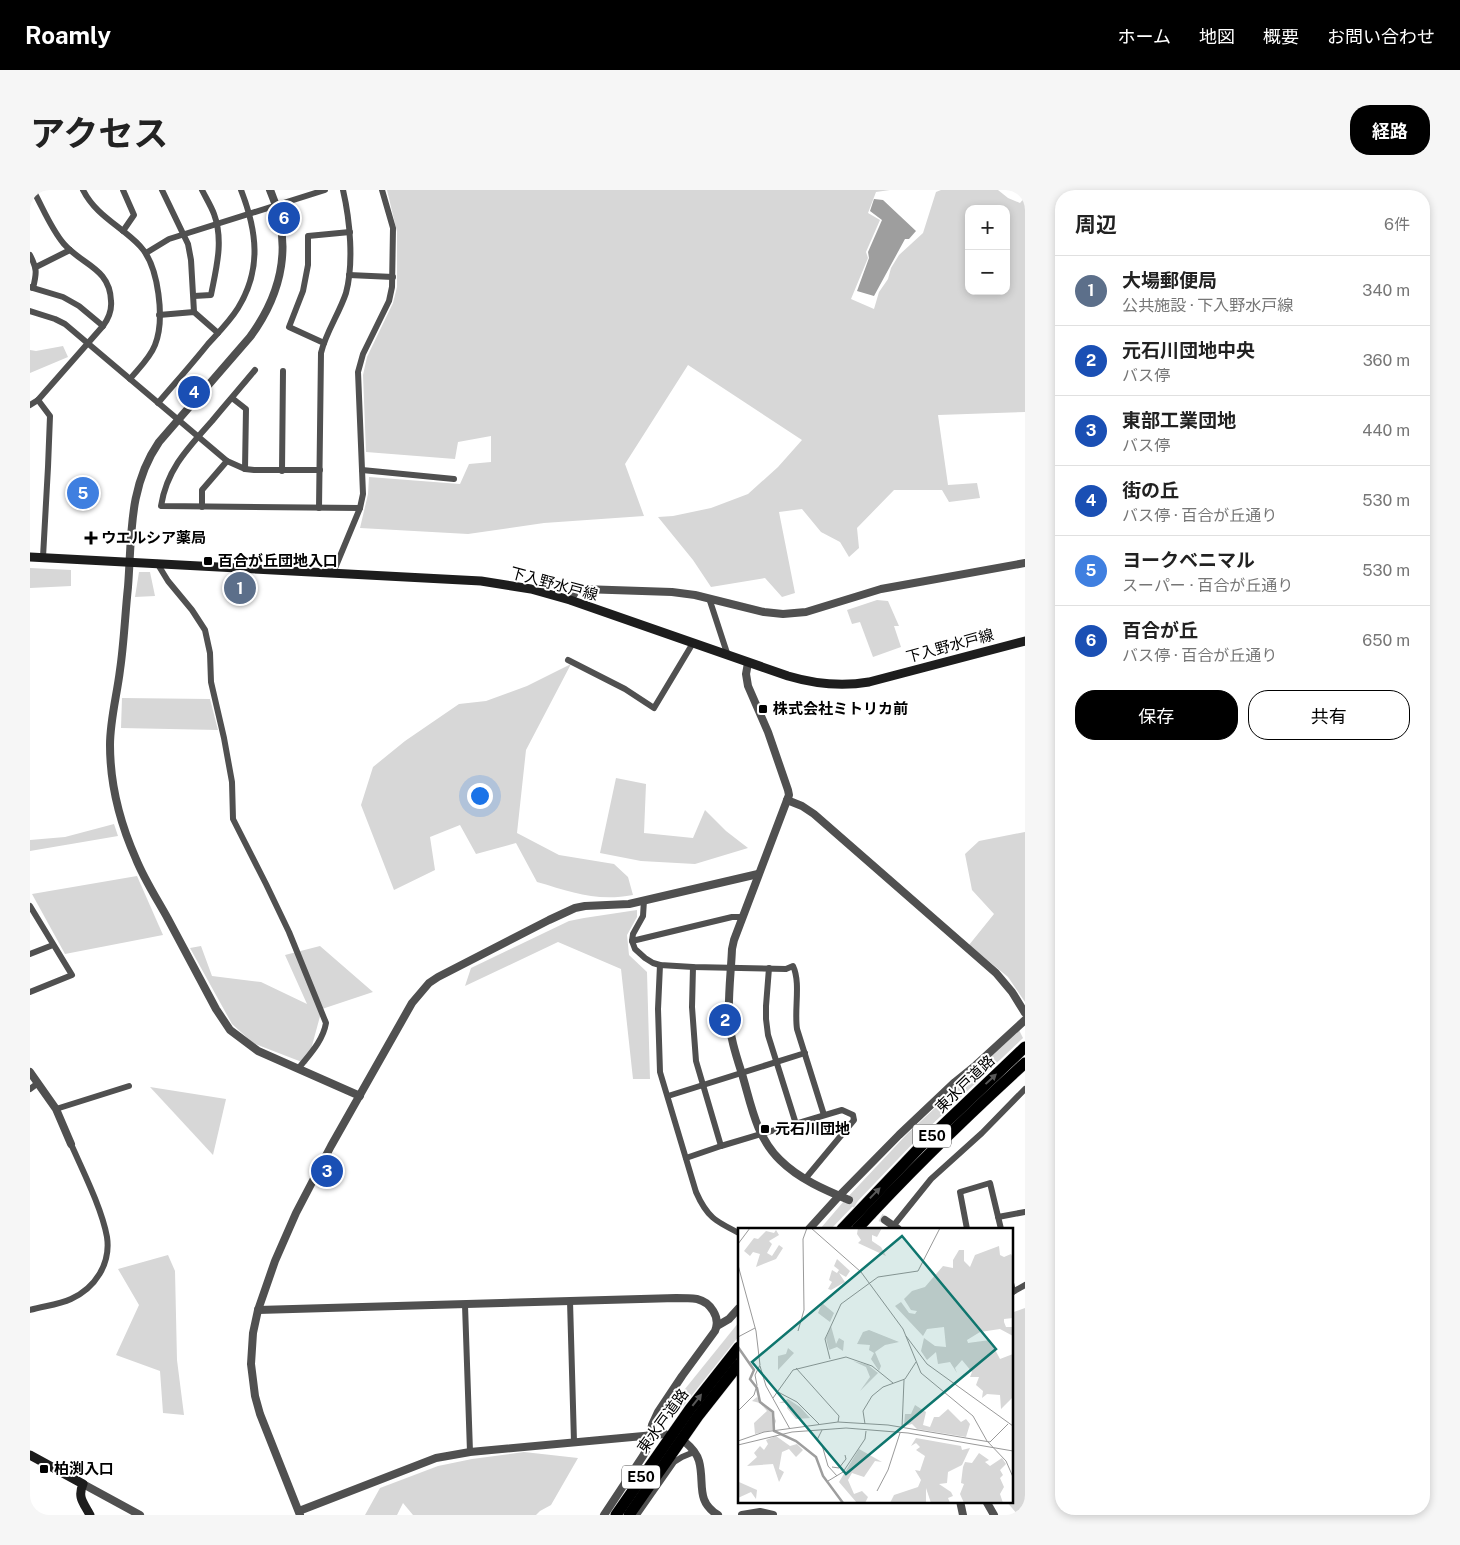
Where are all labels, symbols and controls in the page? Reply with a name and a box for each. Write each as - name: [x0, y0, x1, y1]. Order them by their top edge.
- text: Roamly: [25, 21, 111, 49]
- text: ホーム: [1118, 26, 1171, 47]
- text: 地図: [1199, 26, 1235, 47]
- text: 概要: [1263, 26, 1299, 47]
- text: お問い合わせ: [1327, 26, 1435, 47]
- button: 経路: [1350, 105, 1430, 155]
- text: アクセス: [30, 113, 168, 154]
- pin: 6: [268, 199, 300, 237]
- map controls: [965, 205, 1010, 295]
- button: +: [965, 205, 1010, 250]
- text: 周辺: [1075, 212, 1117, 237]
- text: 6件: [1384, 215, 1410, 234]
- button: −: [965, 250, 1010, 295]
- text: 大場郵便局: [1122, 269, 1217, 291]
- text: 1: [1088, 281, 1094, 300]
- text: 340 m: [1362, 281, 1410, 300]
- text: 公共施設 · 下入野水戸線: [1122, 296, 1293, 315]
- text: 元石川団地中央: [1122, 339, 1255, 361]
- text: 2: [1086, 351, 1096, 370]
- text: 360 m: [1363, 351, 1410, 370]
- text: バス停: [1122, 366, 1170, 385]
- pin: 4: [178, 373, 210, 411]
- text: 東部工業団地: [1122, 409, 1236, 431]
- text: 3: [1086, 421, 1096, 440]
- text: 440 m: [1362, 421, 1410, 440]
- text: バス停: [1122, 436, 1170, 455]
- pin: 5: [67, 474, 99, 512]
- text: 街の丘: [1122, 479, 1179, 501]
- text: 4: [1086, 491, 1096, 510]
- text: 530 m: [1362, 491, 1410, 510]
- text: バス停 · 百合が丘通り: [1122, 506, 1277, 525]
- place label: ウエルシア薬局: [101, 529, 206, 546]
- marker: ウエルシア薬局: [85, 532, 97, 544]
- text: ヨークベニマル: [1122, 549, 1255, 571]
- place label: 百合が丘団地入口: [218, 552, 338, 569]
- marker: 百合が丘団地入口: [202, 555, 214, 567]
- text: 5: [1086, 561, 1096, 580]
- text: 530 m: [1362, 561, 1410, 580]
- street label: 下入野水戸線: [508, 564, 600, 603]
- pin: 1: [224, 569, 256, 607]
- text: スーパー · 百合が丘通り: [1122, 576, 1293, 595]
- text: 百合が丘: [1122, 619, 1198, 641]
- street label: 下入野水戸線: [904, 626, 996, 665]
- text: 6: [1086, 631, 1096, 650]
- text: 650 m: [1362, 631, 1410, 650]
- text: バス停 · 百合が丘通り: [1122, 646, 1277, 665]
- button: 保存: [1075, 690, 1238, 740]
- button: 共有: [1248, 690, 1410, 740]
- place label: 株式会社ミトリカ前: [773, 700, 908, 717]
- marker: 株式会社ミトリカ前: [757, 703, 769, 715]
- your location: [467, 783, 493, 809]
- pin: 2: [709, 1001, 741, 1039]
- street label: 東水戸道路: [932, 1051, 998, 1116]
- one-way arrow: [985, 1073, 997, 1085]
- place label: 元石川団地: [775, 1120, 850, 1137]
- marker: 元石川団地: [759, 1123, 771, 1135]
- road number: E50: [913, 1124, 951, 1148]
- pin: 3: [311, 1152, 343, 1190]
- one-way arrow: [869, 1188, 881, 1200]
- inset map: [738, 1228, 1012, 1502]
- street label: 東水戸道路: [634, 1385, 692, 1456]
- one-way arrow: [691, 1394, 702, 1407]
- place label: 柏渕入口: [54, 1460, 114, 1477]
- marker: 柏渕入口: [38, 1463, 50, 1475]
- road number: E50: [622, 1465, 660, 1488]

